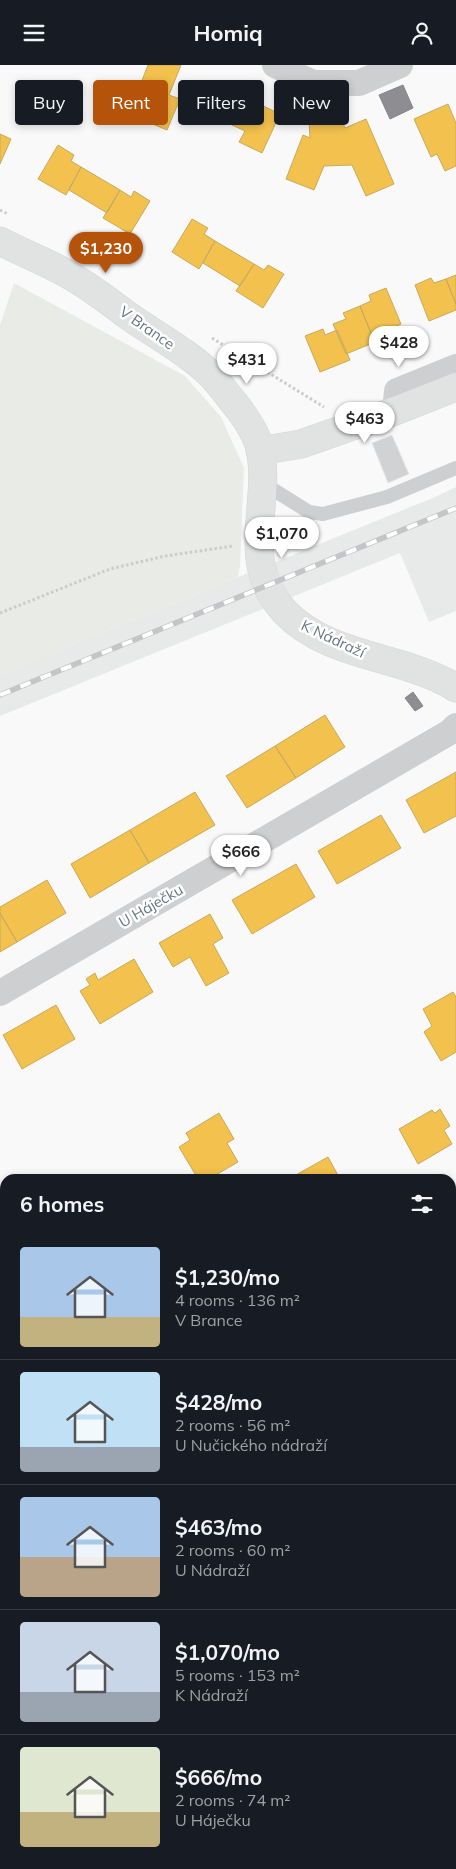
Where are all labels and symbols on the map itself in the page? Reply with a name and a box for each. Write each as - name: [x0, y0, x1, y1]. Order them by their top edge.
- pin: $1,230: [65, 231, 147, 274]
- street label: V Brance: [116, 302, 179, 353]
- pin: $428: [369, 325, 429, 368]
- pin: $431: [217, 343, 277, 385]
- pin: $463: [335, 401, 395, 444]
- pin: $1,070: [241, 517, 323, 559]
- street label: K Nádraží: [298, 615, 369, 662]
- pin: $666: [211, 835, 271, 877]
- street label: U Háječku: [115, 880, 186, 932]

